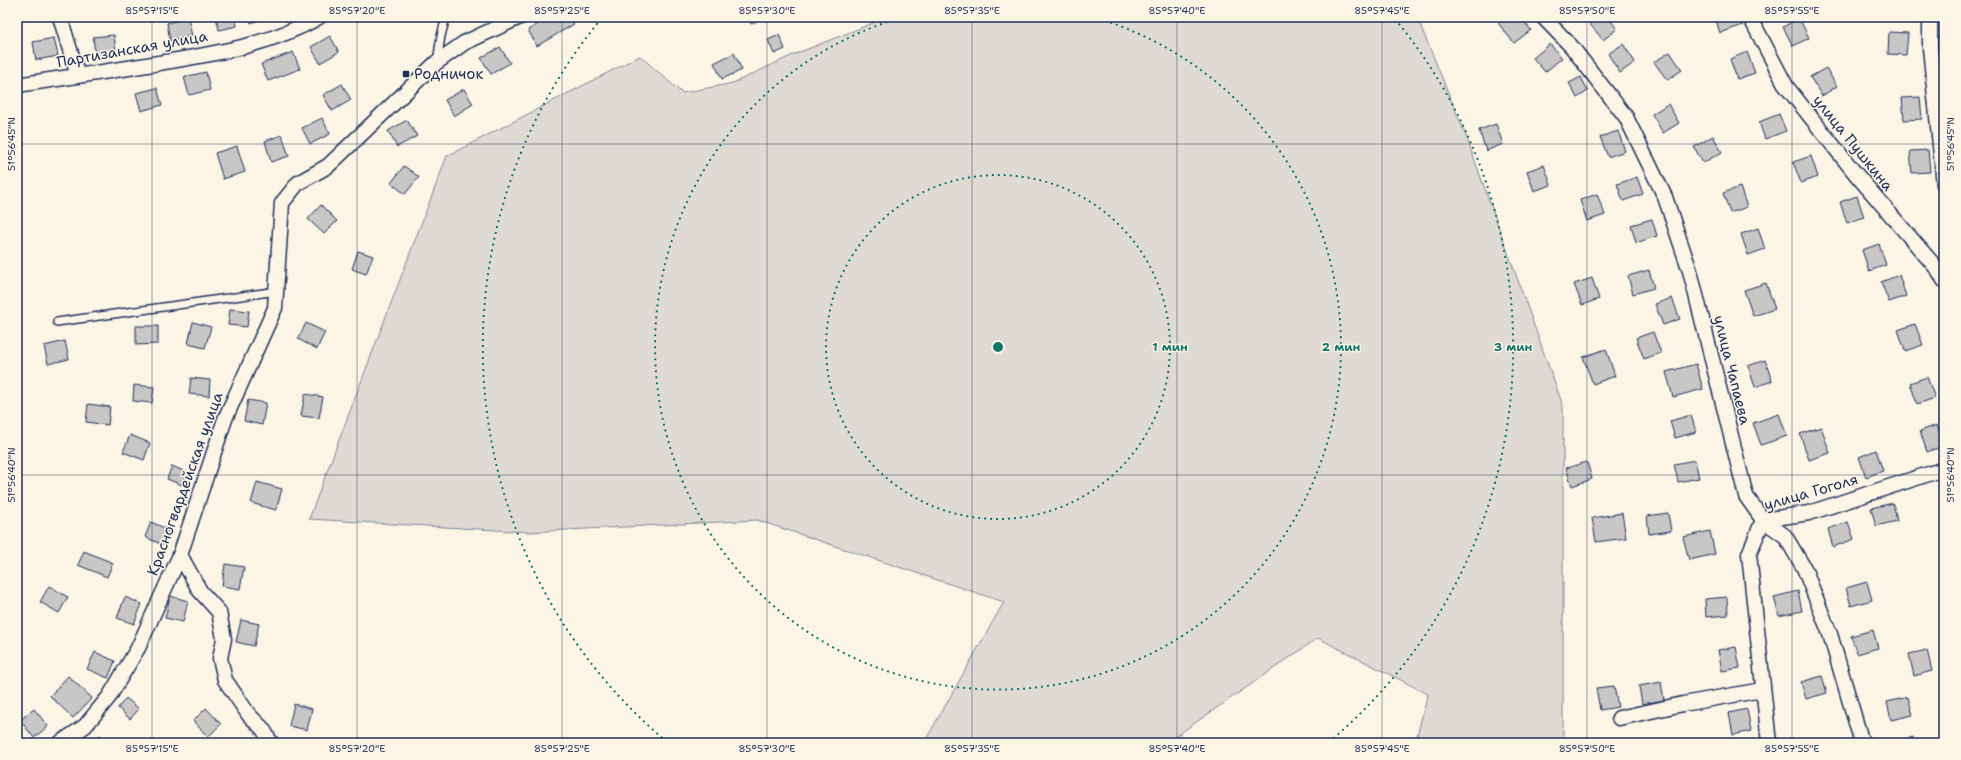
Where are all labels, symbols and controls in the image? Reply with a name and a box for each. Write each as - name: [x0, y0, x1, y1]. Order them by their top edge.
- text: 85°57'15"E: [125, 4, 179, 17]
- text: 85°57'20"E: [329, 4, 385, 17]
- text: 85°57'25"E: [534, 4, 590, 17]
- text: 85°57'30"E: [738, 4, 796, 17]
- text: 85°57'35"E: [944, 4, 1000, 17]
- text: 85°57'40"E: [1149, 4, 1205, 17]
- text: 85°57'45"E: [1354, 4, 1410, 17]
- text: 85°57'50"E: [1559, 4, 1615, 17]
- text: 85°57'55"E: [1764, 4, 1820, 17]
- street label: Партизанская улица: [55, 26, 210, 72]
- place label: Родничок: [414, 64, 483, 84]
- marker: Родничок: [401, 69, 411, 79]
- street label: улица Пушкина: [1808, 91, 1898, 196]
- text: 51°56'45"N: [5, 117, 18, 171]
- text: 51°56'45"N: [1944, 117, 1957, 171]
- street label: улица Чапаева: [1709, 313, 1755, 427]
- text: 1 мин: [1152, 339, 1188, 355]
- text: 2 мин: [1322, 339, 1360, 355]
- text: 3 мин: [1494, 339, 1532, 355]
- centre of rings: [991, 340, 1005, 354]
- street label: Красногвардейская улица: [142, 389, 228, 579]
- text: 51°56'40"N: [5, 447, 18, 503]
- text: 51°56'40"N: [1944, 447, 1957, 503]
- street label: улица Гоголя: [1762, 469, 1860, 515]
- text: 85°57'15"E: [125, 742, 179, 755]
- text: 85°57'20"E: [329, 742, 385, 755]
- text: 85°57'25"E: [534, 742, 590, 755]
- text: 85°57'30"E: [738, 742, 796, 755]
- text: 85°57'35"E: [944, 742, 1000, 755]
- text: 85°57'40"E: [1149, 742, 1205, 755]
- text: 85°57'45"E: [1354, 742, 1410, 755]
- text: 85°57'50"E: [1559, 742, 1615, 755]
- text: 85°57'55"E: [1764, 742, 1820, 755]

